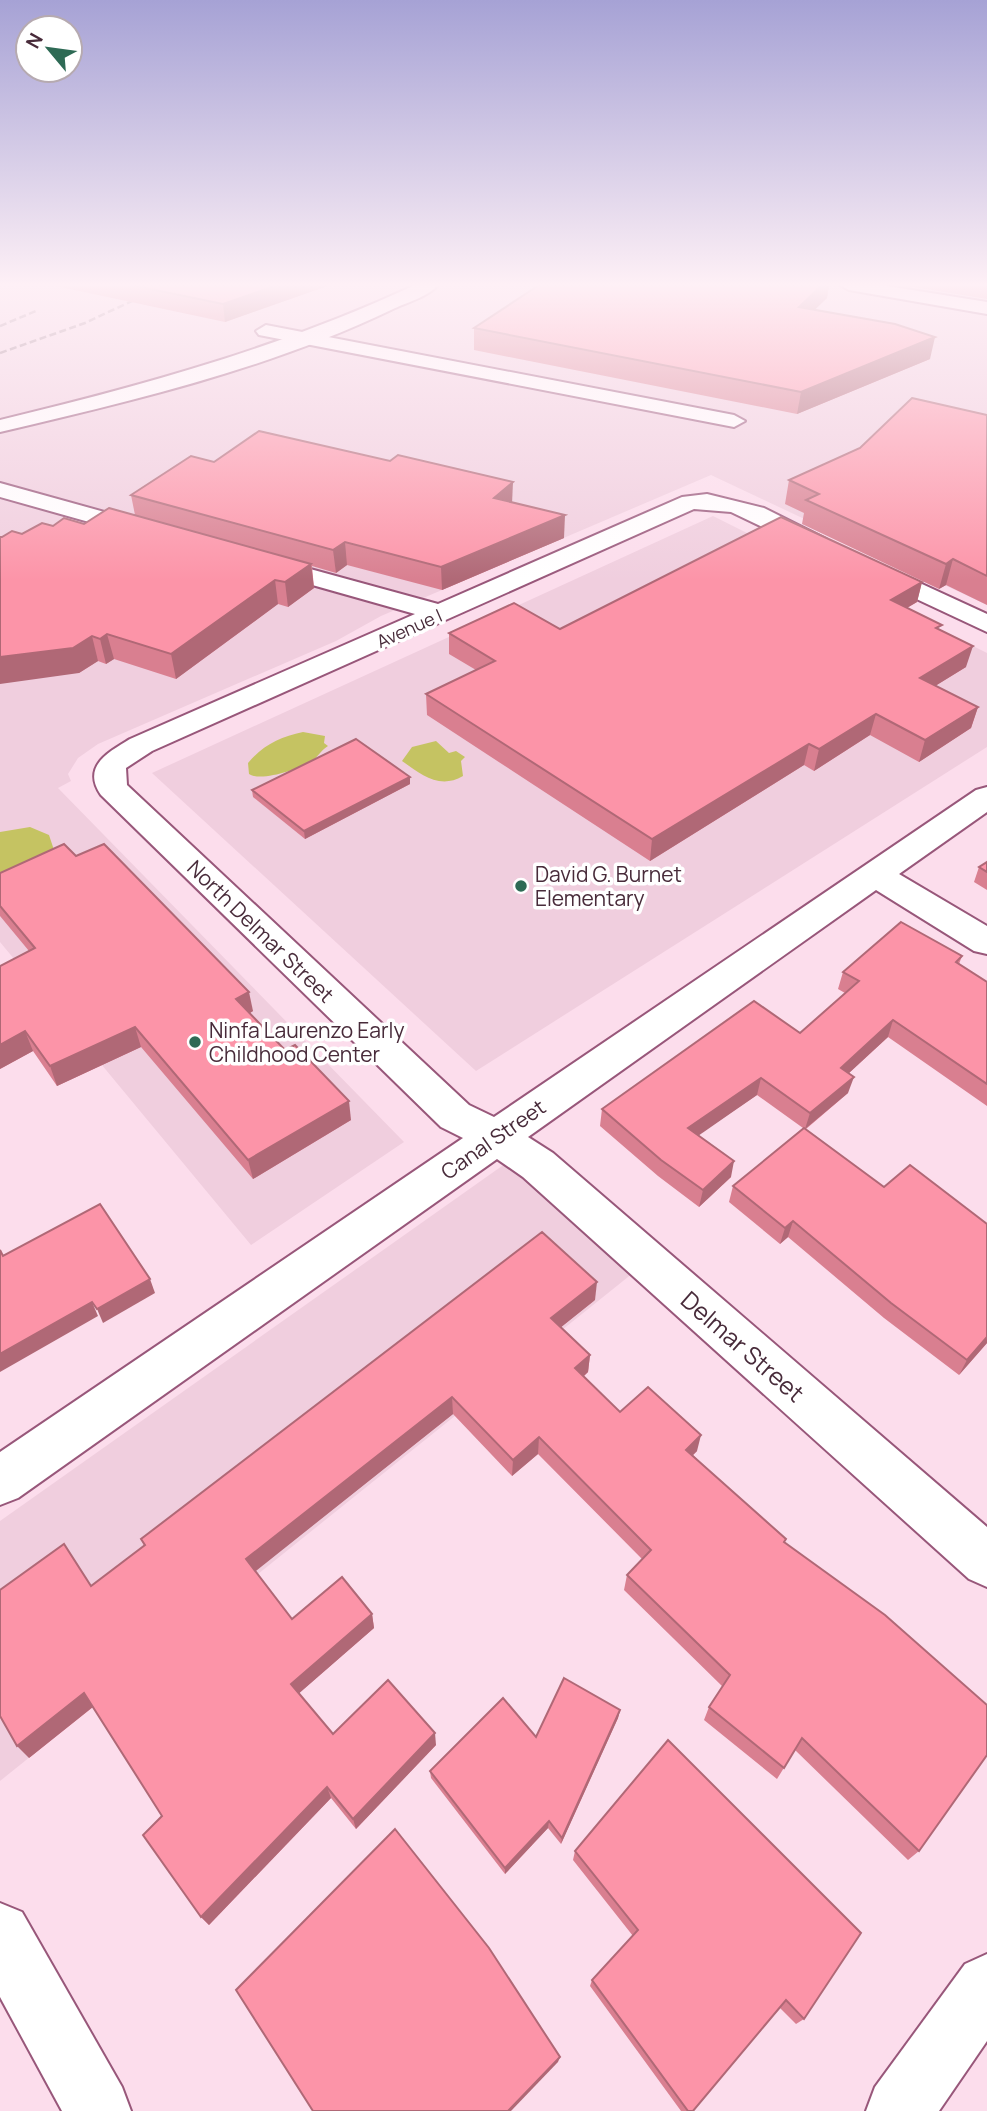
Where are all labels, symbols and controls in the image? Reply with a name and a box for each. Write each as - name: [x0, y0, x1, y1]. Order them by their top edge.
- north arrow: [14, 14, 84, 84]
- text: N: [19, 28, 49, 53]
- street label: Avenue I: [372, 603, 446, 653]
- street label: North Delmar Street: [182, 854, 340, 1008]
- place label: David G. Burnet Elementary: [535, 860, 682, 912]
- marker: David G. Burnet Elementary: [513, 878, 529, 894]
- place label: Ninfa Laurenzo Early Childhood Center: [209, 1016, 405, 1068]
- marker: Ninfa Laurenzo Early Childhood Center: [187, 1034, 203, 1050]
- street label: Canal Street: [435, 1093, 551, 1185]
- street label: Delmar Street: [674, 1283, 812, 1409]

